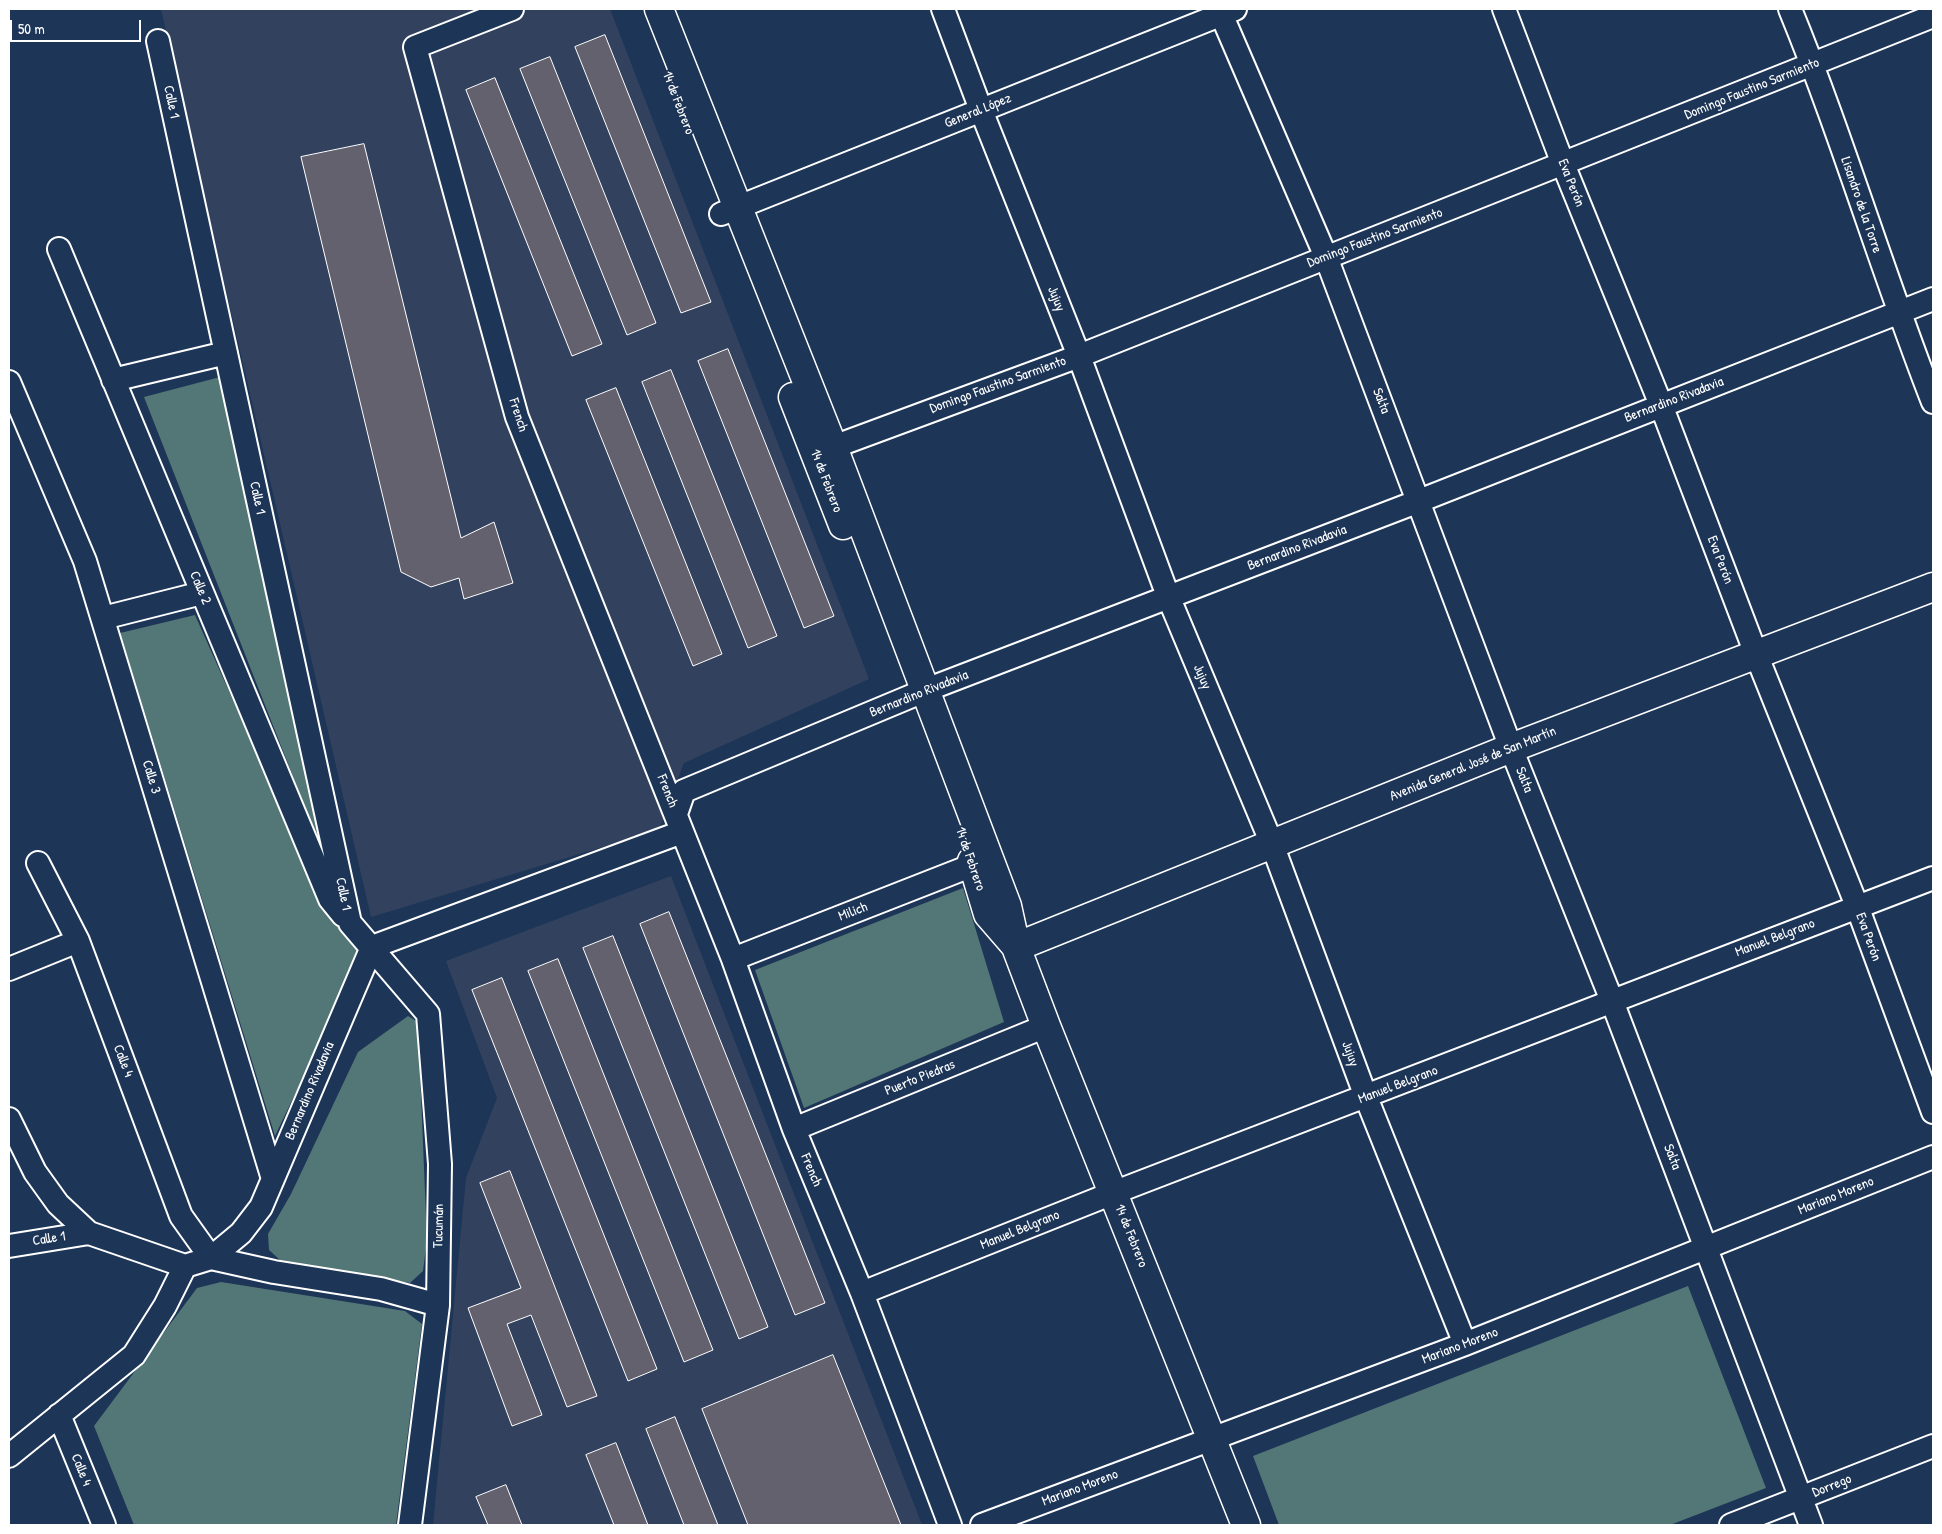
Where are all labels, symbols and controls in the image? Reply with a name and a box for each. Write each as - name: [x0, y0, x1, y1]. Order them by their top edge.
- scale bar: [12, 10, 144, 42]
- text: 50 m: [18, 18, 45, 39]
- street label: Domingo Faustino Sarmiento: [1682, 54, 1822, 124]
- street label: 14 de Febrero: [658, 69, 698, 137]
- street label: Calle 1: [159, 84, 183, 120]
- street label: General López: [942, 90, 1014, 132]
- street label: Lisandro de la Torre: [1837, 155, 1885, 255]
- street label: Eva Perón: [1554, 157, 1588, 209]
- street label: Domingo Faustino Sarmiento: [1305, 204, 1445, 272]
- street label: Jujuy: [1043, 284, 1069, 314]
- street label: Domingo Faustino Sarmiento: [928, 353, 1068, 417]
- street label: Bernardino Rivadavia: [1622, 373, 1726, 427]
- street label: Salta: [1369, 386, 1393, 416]
- street label: French: [505, 396, 531, 434]
- street label: 14 de Febrero: [806, 447, 846, 515]
- street label: Calle 1: [245, 480, 269, 516]
- street label: Bernardino Rivadavia: [1245, 521, 1349, 575]
- street label: Eva Perón: [1703, 534, 1737, 586]
- street label: Calle 2: [186, 569, 214, 607]
- street label: Jujuy: [1189, 662, 1215, 692]
- street label: Bernardino Rivadavia: [867, 667, 971, 721]
- street label: Avenida General José de San Martín: [1387, 723, 1559, 805]
- street label: Calle 3: [138, 758, 164, 796]
- street label: Salta: [1511, 765, 1537, 795]
- street label: French: [653, 772, 681, 810]
- street label: 14 de Febrero: [951, 825, 989, 893]
- street label: Calle 1: [331, 876, 355, 912]
- street label: Milich: [836, 899, 870, 925]
- street label: Eva Perón: [1852, 911, 1884, 963]
- street label: Manuel Belgrano: [1733, 915, 1817, 961]
- street label: Bernardino Rivadavia: [282, 1039, 338, 1143]
- street label: Jujuy: [1338, 1039, 1362, 1069]
- street label: Calle 4: [109, 1042, 137, 1080]
- street label: Puerto Piedras: [882, 1056, 958, 1100]
- street label: Manuel Belgrano: [1356, 1062, 1440, 1108]
- street label: Salta: [1660, 1142, 1684, 1172]
- street label: French: [797, 1151, 825, 1189]
- street label: Mariano Moreno: [1796, 1173, 1876, 1219]
- street label: 14 de Febrero: [1111, 1202, 1151, 1270]
- street label: Tucumán: [430, 1204, 448, 1248]
- street label: Manuel Belgrano: [978, 1207, 1062, 1253]
- street label: Calle 1: [31, 1228, 67, 1250]
- street label: Mariano Moreno: [1420, 1324, 1500, 1368]
- street label: Calle 4: [67, 1451, 95, 1489]
- street label: Mariano Moreno: [1040, 1466, 1120, 1510]
- street label: Dorrego: [1810, 1471, 1854, 1501]

